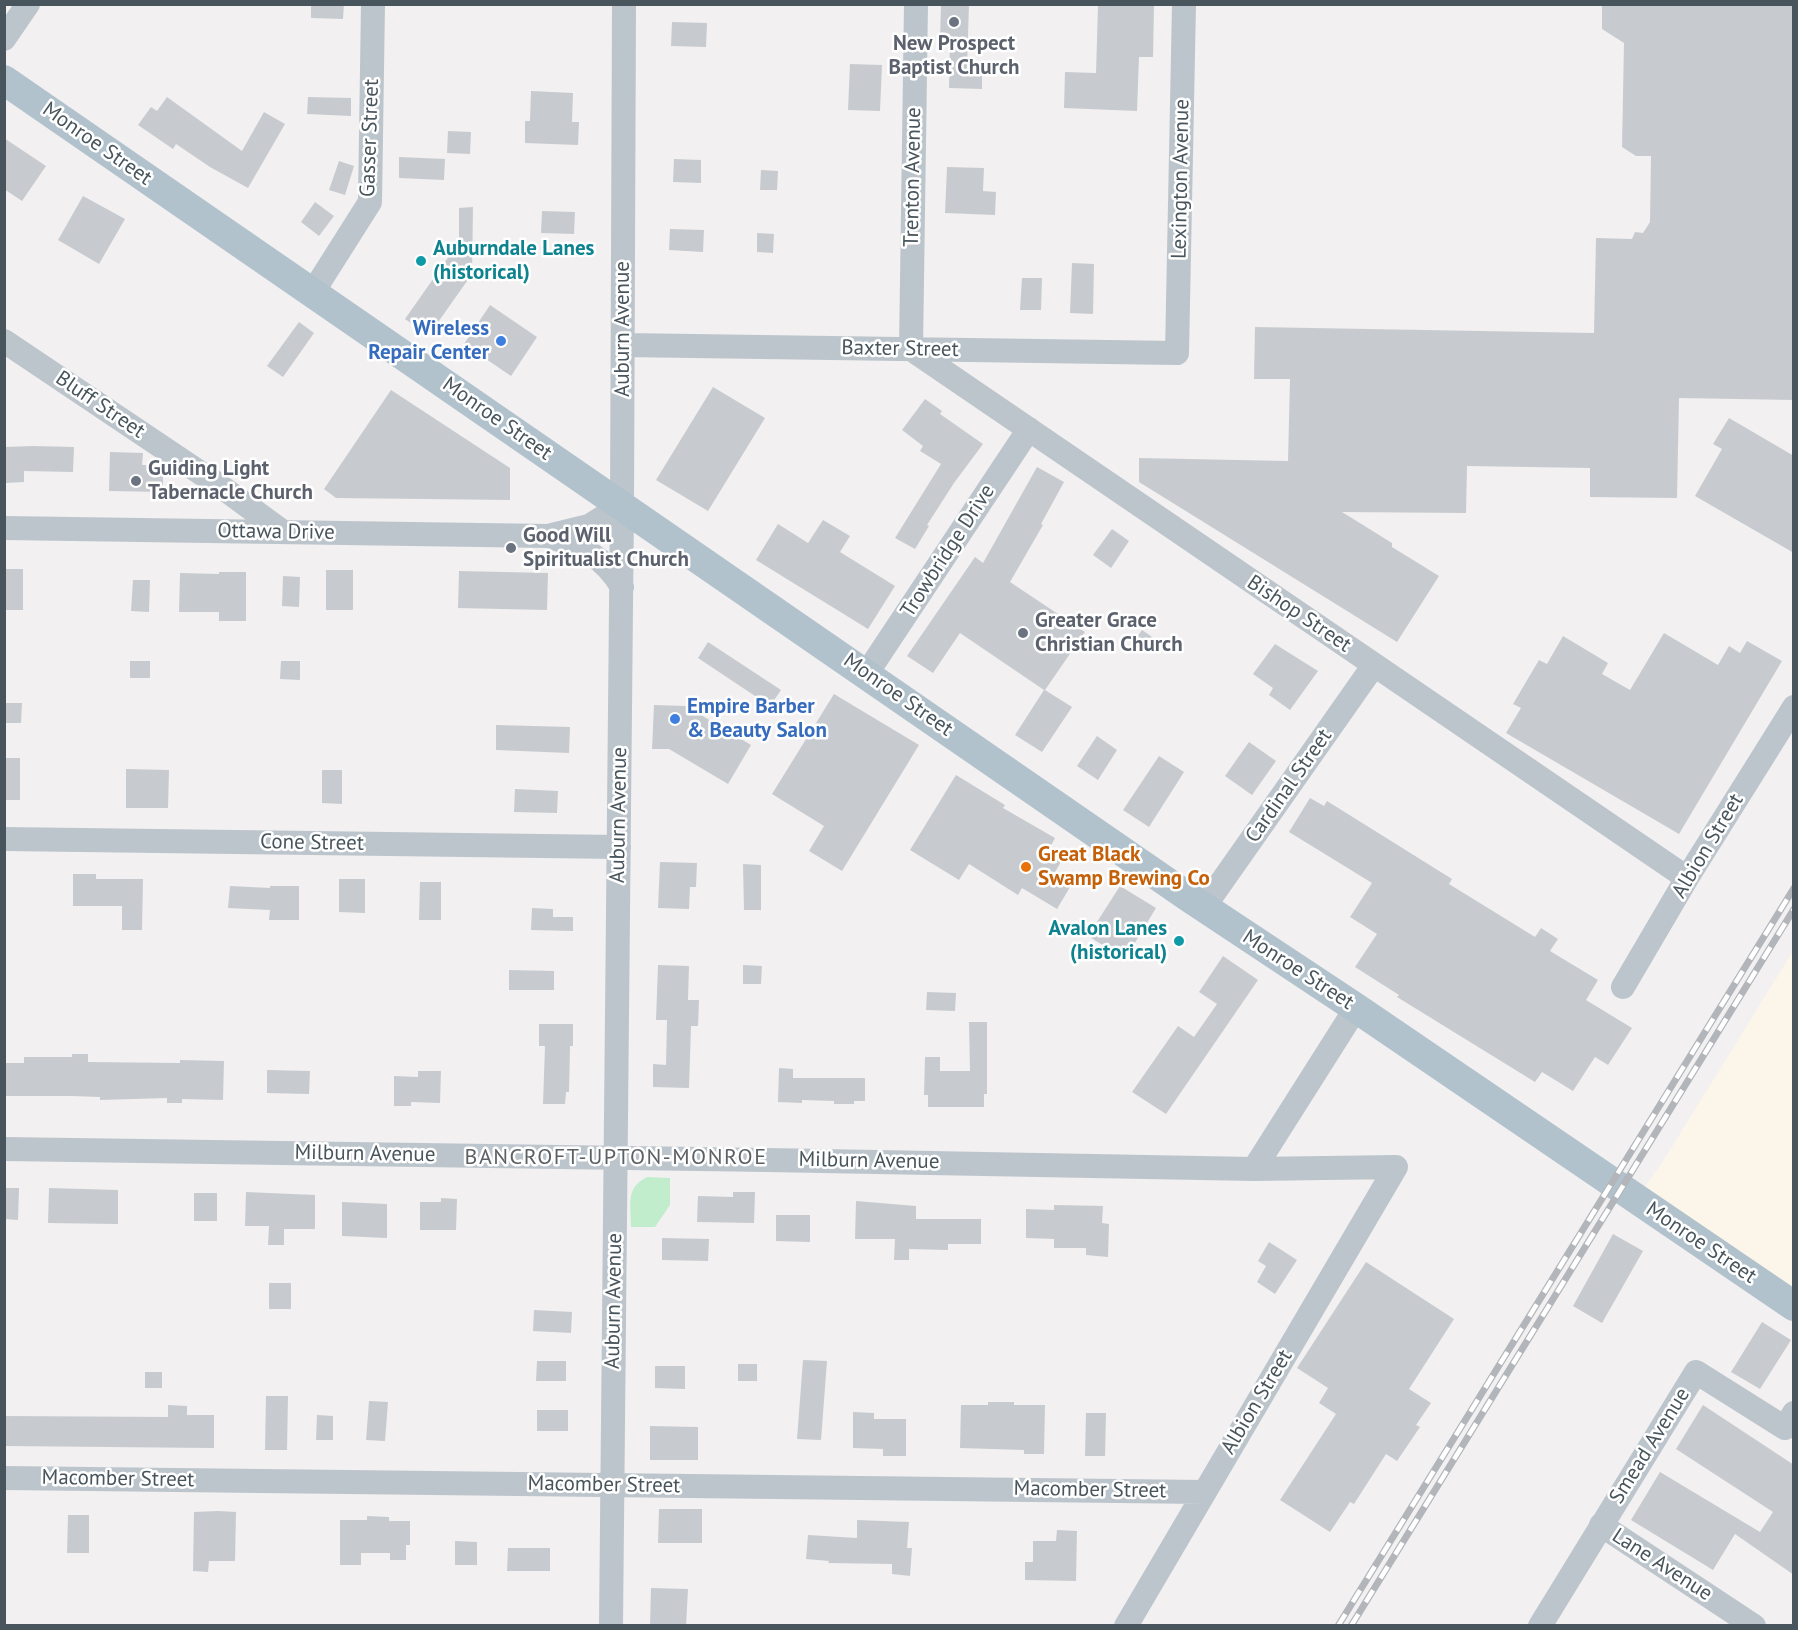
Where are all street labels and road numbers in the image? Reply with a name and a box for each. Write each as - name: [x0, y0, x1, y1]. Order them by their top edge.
- street label: Gasser Street: [355, 79, 385, 197]
- street label: Monroe Street: [37, 97, 157, 191]
- street label: Lexington Avenue: [1167, 99, 1195, 259]
- street label: Trenton Avenue: [899, 107, 927, 247]
- street label: Auburn Avenue: [610, 261, 636, 397]
- street label: Baxter Street: [841, 335, 959, 363]
- street label: Bluff Street: [51, 366, 149, 444]
- street label: Monroe Street: [437, 372, 557, 466]
- street label: Trowbridge Drive: [896, 480, 1000, 622]
- street label: Ottawa Drive: [217, 518, 335, 546]
- street label: Bishop Street: [1242, 570, 1356, 658]
- street label: Monroe Street: [838, 648, 958, 742]
- street label: Cardinal Street: [1240, 724, 1338, 848]
- street label: Auburn Avenue: [605, 747, 633, 883]
- street label: Albion Street: [1667, 789, 1749, 903]
- street label: Cone Street: [260, 829, 364, 857]
- street label: Monroe Street: [1238, 925, 1358, 1015]
- street label: Milburn Avenue: [294, 1140, 436, 1168]
- street label: Milburn Avenue: [798, 1147, 940, 1175]
- street label: Monroe Street: [1641, 1197, 1761, 1289]
- street label: Auburn Avenue: [600, 1233, 628, 1369]
- street label: Albion Street: [1216, 1345, 1298, 1459]
- street label: Smead Avenue: [1604, 1383, 1696, 1509]
- street label: Macomber Street: [41, 1465, 195, 1493]
- street label: Macomber Street: [527, 1471, 681, 1499]
- street label: Macomber Street: [1013, 1476, 1167, 1504]
- street label: Lane Avenue: [1607, 1523, 1717, 1607]

